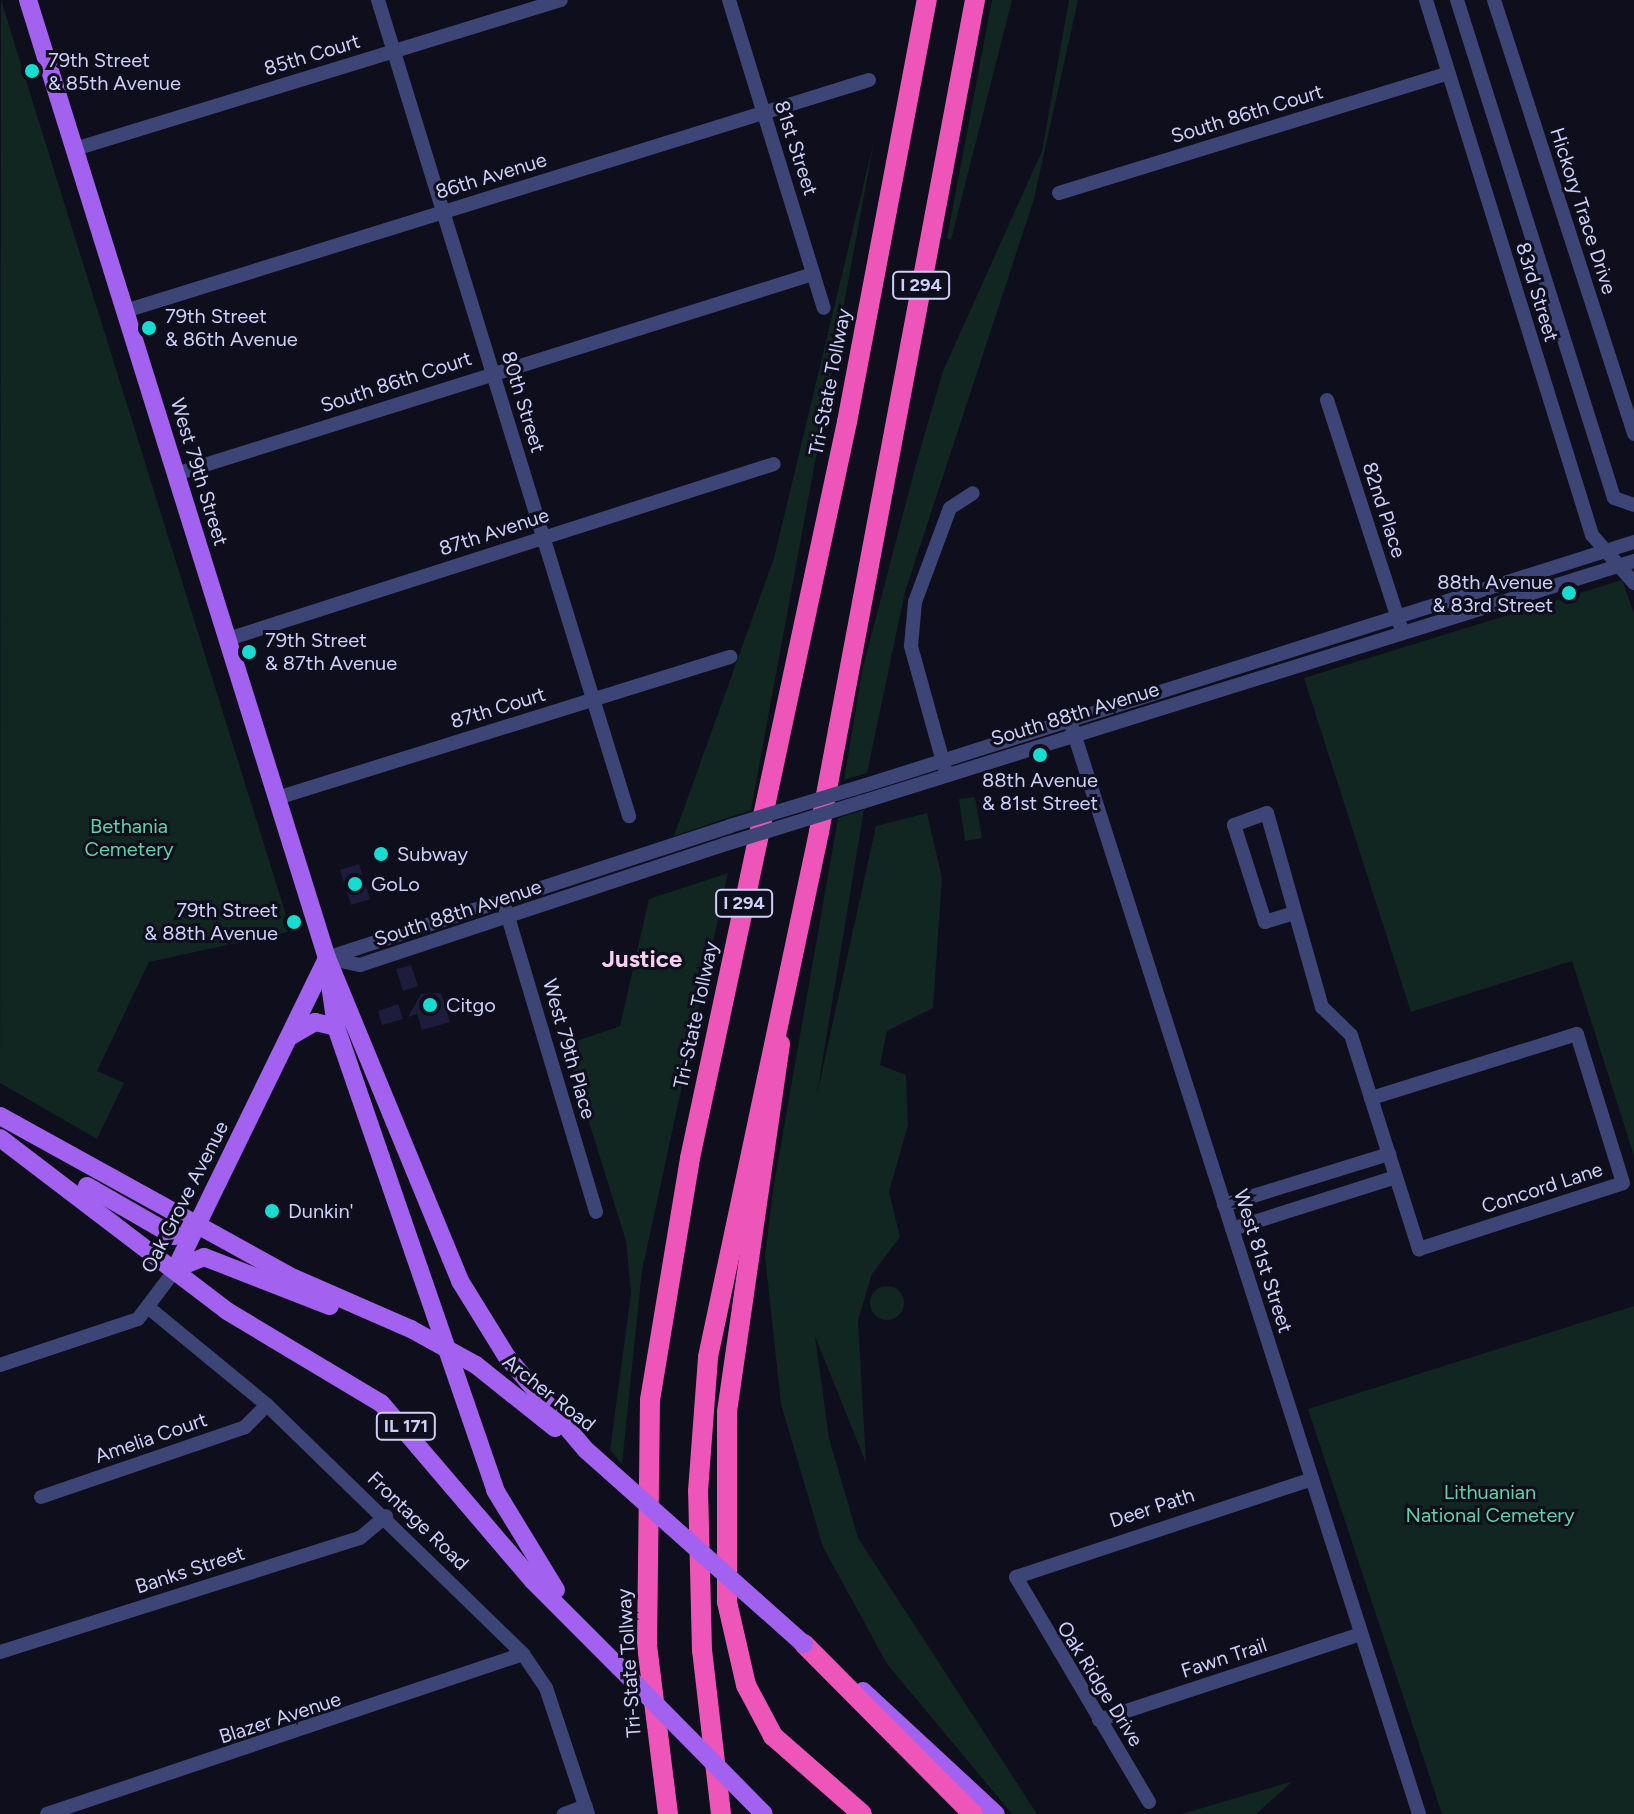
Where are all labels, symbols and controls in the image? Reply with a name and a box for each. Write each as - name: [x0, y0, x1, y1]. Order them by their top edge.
- street label: 85th Court: [261, 29, 363, 81]
- place label: 79th Street & 85th Avenue: [48, 48, 181, 95]
- marker: 79th Street & 85th Avenue: [23, 62, 41, 80]
- street label: South 86th Court: [1168, 80, 1326, 148]
- street label: 81st Street: [769, 98, 823, 198]
- street label: Hickory Trace Drive: [1545, 125, 1621, 297]
- street label: 86th Avenue: [433, 148, 549, 204]
- street label: 83rd Street: [1511, 239, 1563, 345]
- road number: I 294: [891, 271, 951, 299]
- place label: 79th Street & 86th Avenue: [165, 304, 298, 351]
- street label: Tri-State Tollway: [804, 306, 856, 458]
- marker: 79th Street & 86th Avenue: [140, 319, 158, 337]
- street label: South 86th Court: [317, 346, 475, 418]
- street label: 80th Street: [496, 348, 550, 456]
- street label: West 79th Street: [165, 395, 233, 549]
- street label: 82nd Place: [1357, 459, 1411, 561]
- street label: 87th Avenue: [436, 503, 552, 561]
- place label: 88th Avenue & 83rd Street: [1433, 570, 1553, 617]
- marker: 88th Avenue & 83rd Street: [1560, 584, 1578, 602]
- place label: 79th Street & 87th Avenue: [265, 628, 397, 675]
- marker: 79th Street & 87th Avenue: [240, 643, 258, 661]
- street label: South 88th Avenue: [988, 677, 1162, 751]
- street label: 87th Court: [448, 682, 548, 734]
- marker: 88th Avenue & 81st Street: [1031, 746, 1049, 764]
- place label: 88th Avenue & 81st Street: [982, 768, 1098, 815]
- park label: Bethania Cemetery: [85, 814, 173, 861]
- place label: Subway: [397, 842, 468, 866]
- marker: Subway: [372, 845, 390, 863]
- place label: GoLo: [371, 872, 420, 896]
- marker: GoLo: [346, 875, 364, 893]
- street label: South 88th Avenue: [371, 875, 545, 951]
- road number: I 294: [714, 889, 774, 917]
- place label: 79th Street & 88th Avenue: [144, 898, 278, 945]
- marker: 79th Street & 88th Avenue: [285, 913, 303, 931]
- street label: Tri-State Tollway: [669, 939, 723, 1091]
- district label: Justice: [602, 945, 682, 973]
- street label: West 79th Place: [538, 976, 600, 1122]
- place label: Citgo: [446, 993, 496, 1017]
- marker: Citgo: [421, 996, 439, 1014]
- street label: Oak Grove Avenue: [136, 1117, 234, 1277]
- street label: Concord Lane: [1479, 1157, 1605, 1219]
- street label: West 81st Street: [1228, 1186, 1298, 1336]
- place label: Dunkin': [288, 1199, 354, 1223]
- marker: Dunkin': [263, 1202, 281, 1220]
- street label: Archer Road: [498, 1349, 600, 1437]
- street label: Amelia Court: [92, 1408, 210, 1468]
- road number: IL 171: [374, 1412, 438, 1440]
- street label: Frontage Road: [362, 1467, 474, 1575]
- park label: Lithuanian National Cemetery: [1405, 1480, 1575, 1527]
- street label: Deer Path: [1107, 1483, 1197, 1533]
- street label: Banks Street: [132, 1541, 248, 1599]
- street label: Tri-State Tollway: [612, 1588, 646, 1738]
- street label: Oak Ridge Drive: [1052, 1617, 1148, 1751]
- street label: Fawn Trail: [1178, 1633, 1270, 1683]
- street label: Blazer Avenue: [216, 1687, 344, 1749]

